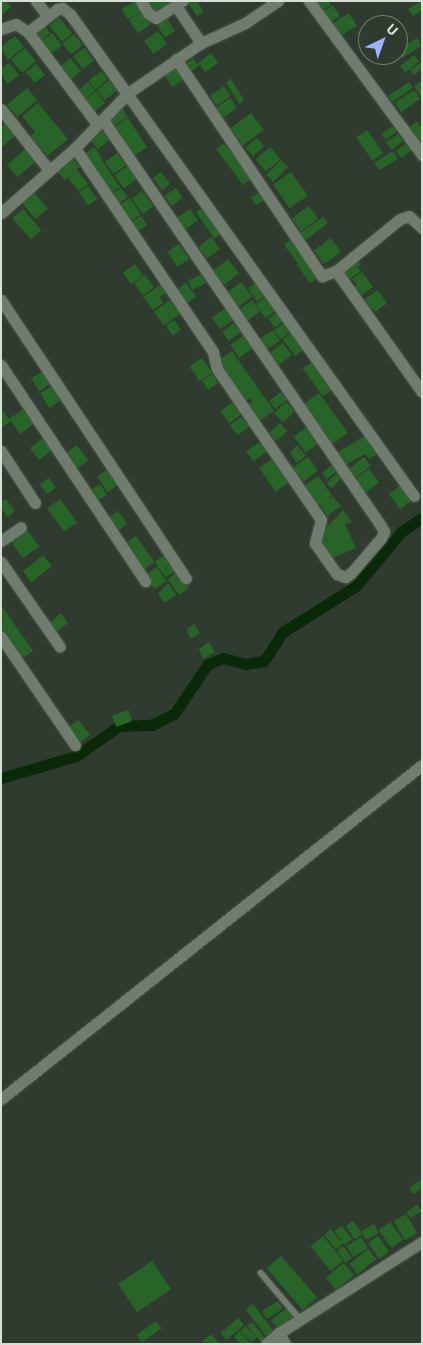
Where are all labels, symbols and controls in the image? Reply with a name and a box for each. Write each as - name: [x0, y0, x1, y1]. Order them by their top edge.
- north arrow: [358, 15, 408, 65]
- text: U: [383, 20, 402, 39]

